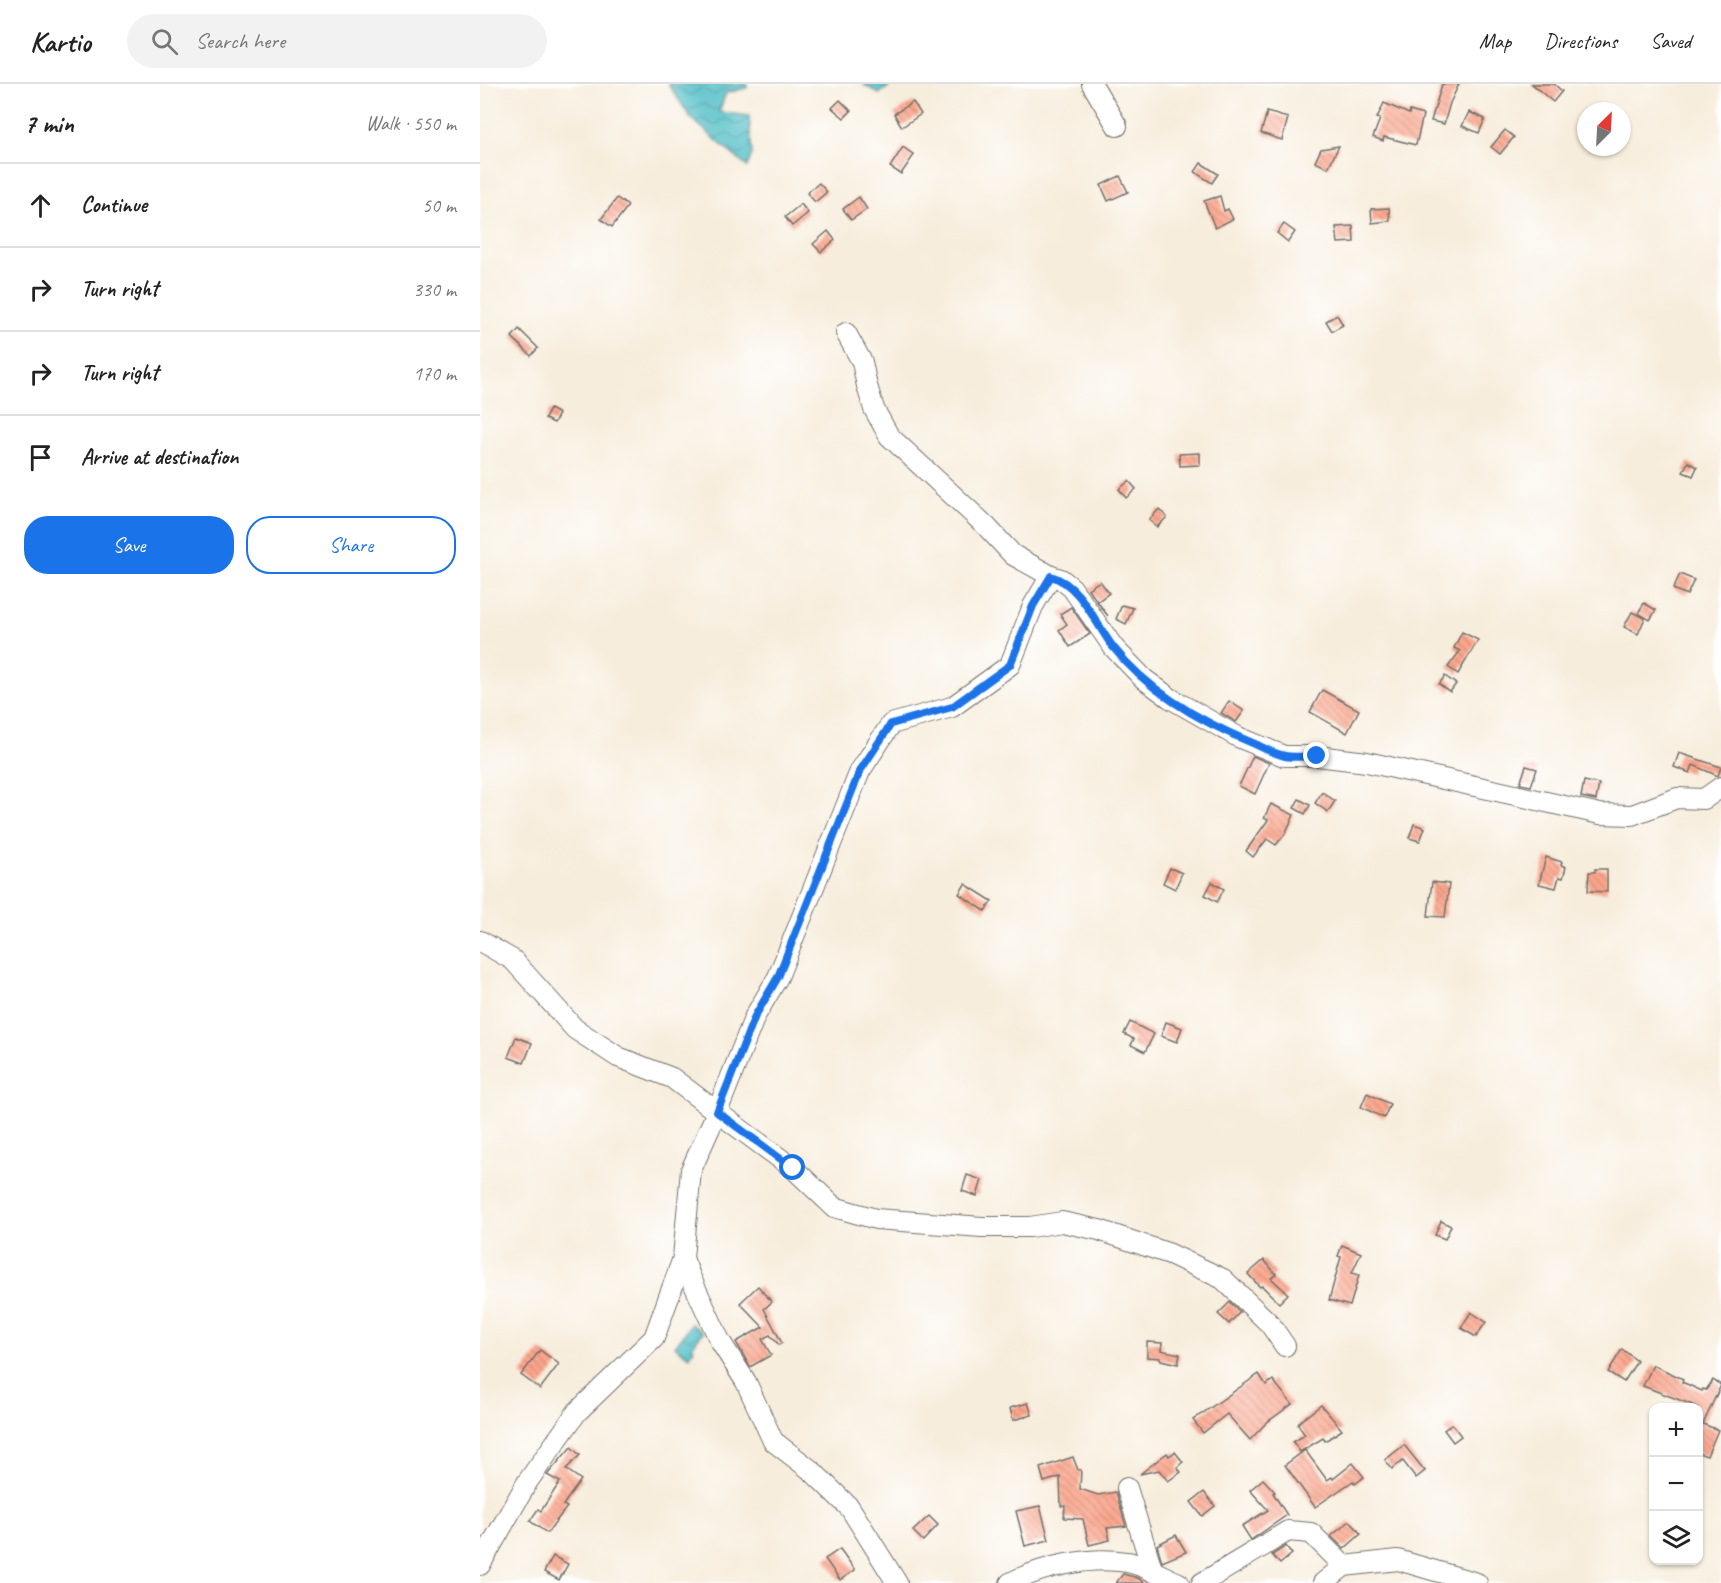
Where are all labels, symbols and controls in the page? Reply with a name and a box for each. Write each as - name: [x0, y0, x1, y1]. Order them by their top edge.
- search box: [127, 14, 547, 68]
- text: Kartio: [30, 24, 91, 59]
- icon: search: [148, 25, 181, 58]
- text: Search here: [196, 27, 285, 55]
- text: Map: [1479, 28, 1511, 54]
- text: Directions: [1544, 28, 1617, 54]
- text: Saved: [1650, 28, 1691, 54]
- north arrow: [1577, 102, 1631, 156]
- text: 7 min: [24, 107, 74, 140]
- text: Walk · 550 m: [366, 111, 456, 136]
- icon: ahead: [24, 189, 57, 222]
- text: Continue: [81, 191, 147, 219]
- text: 50 m: [422, 193, 456, 218]
- icon: right: [24, 273, 57, 306]
- text: Turn right: [81, 275, 158, 303]
- text: 330 m: [413, 277, 456, 302]
- icon: right: [24, 357, 57, 390]
- text: Turn right: [81, 359, 158, 387]
- text: 170 m: [413, 361, 456, 386]
- icon: arrive: [24, 441, 57, 474]
- text: Arrive at destination: [81, 443, 238, 471]
- button: Save: [24, 516, 234, 574]
- button: Share: [246, 516, 456, 574]
- route end: [1303, 742, 1329, 768]
- route start: [779, 1154, 805, 1180]
- map controls: [1649, 1403, 1703, 1565]
- button: +: [1649, 1403, 1703, 1457]
- button: −: [1649, 1457, 1703, 1511]
- button: layers: [1649, 1511, 1703, 1565]

